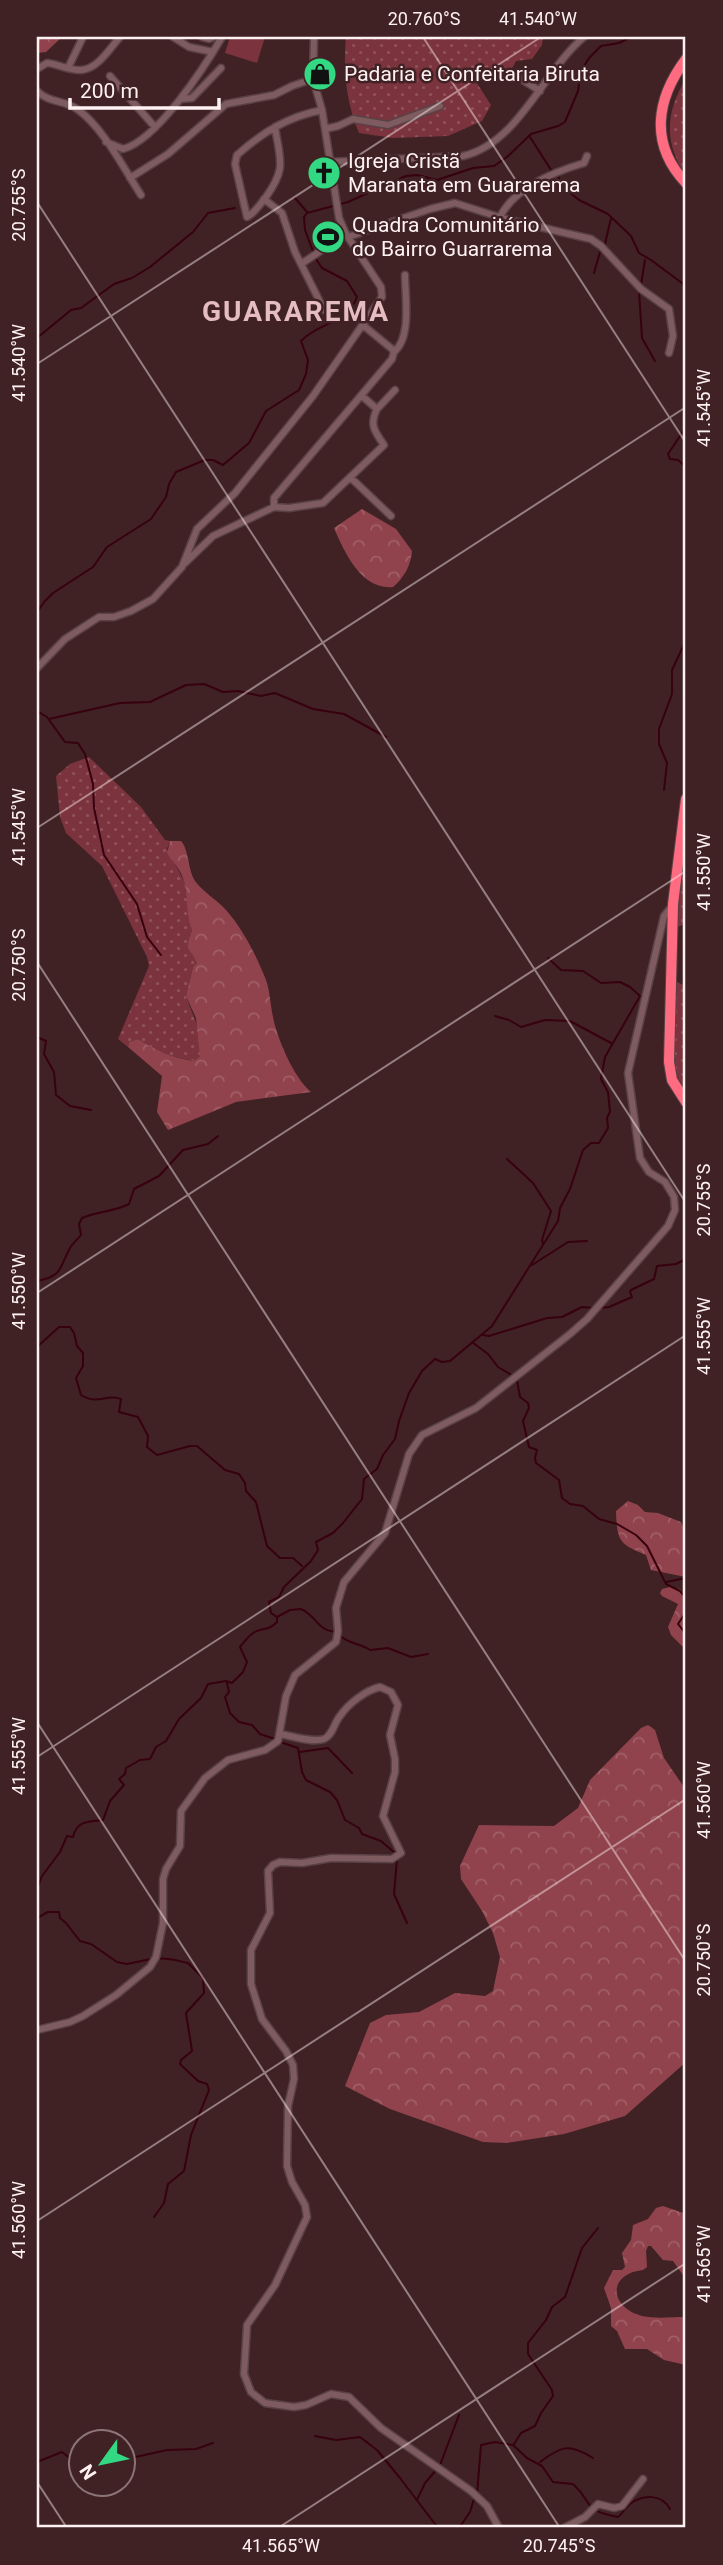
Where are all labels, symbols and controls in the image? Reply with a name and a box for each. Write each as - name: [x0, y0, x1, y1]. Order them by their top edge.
- text: 20.760°S: [388, 8, 461, 29]
- text: 41.540°W: [499, 8, 577, 29]
- shop icon: Padaria e Confeitaria Biruta: [301, 55, 339, 93]
- place label: Padaria e Confeitaria Biruta: [344, 62, 600, 86]
- scale bar: [70, 66, 219, 110]
- text: 200 m: [80, 79, 139, 103]
- place label: Igreja Cristã Maranata em Guararema: [348, 149, 581, 197]
- church icon: Igreja Cristã Maranata em Guararema: [305, 154, 343, 192]
- text: 20.755°S: [8, 168, 29, 241]
- place label: Quadra Comunitário do Bairro Guarrarema: [352, 213, 552, 261]
- sports icon: Quadra Comunitário do Bairro Guarrarema: [309, 218, 347, 256]
- district label: GUARAREMA: [202, 295, 390, 328]
- text: 41.540°W: [8, 324, 29, 402]
- text: 41.545°W: [693, 369, 714, 447]
- text: 41.545°W: [8, 788, 29, 866]
- text: 41.550°W: [693, 833, 714, 911]
- text: 20.750°S: [8, 928, 29, 1001]
- text: 20.755°S: [693, 1163, 714, 1236]
- text: 41.550°W: [8, 1252, 29, 1330]
- text: 41.555°W: [693, 1297, 714, 1375]
- text: 41.555°W: [8, 1717, 29, 1795]
- text: 41.560°W: [693, 1761, 714, 1839]
- text: 20.750°S: [693, 1923, 714, 1996]
- text: 41.560°W: [8, 2181, 29, 2259]
- text: 41.565°W: [693, 2225, 714, 2303]
- north arrow: [66, 2428, 136, 2498]
- text: N: [75, 2460, 101, 2484]
- text: 41.565°W: [242, 2535, 320, 2556]
- text: 20.745°S: [523, 2535, 596, 2556]

